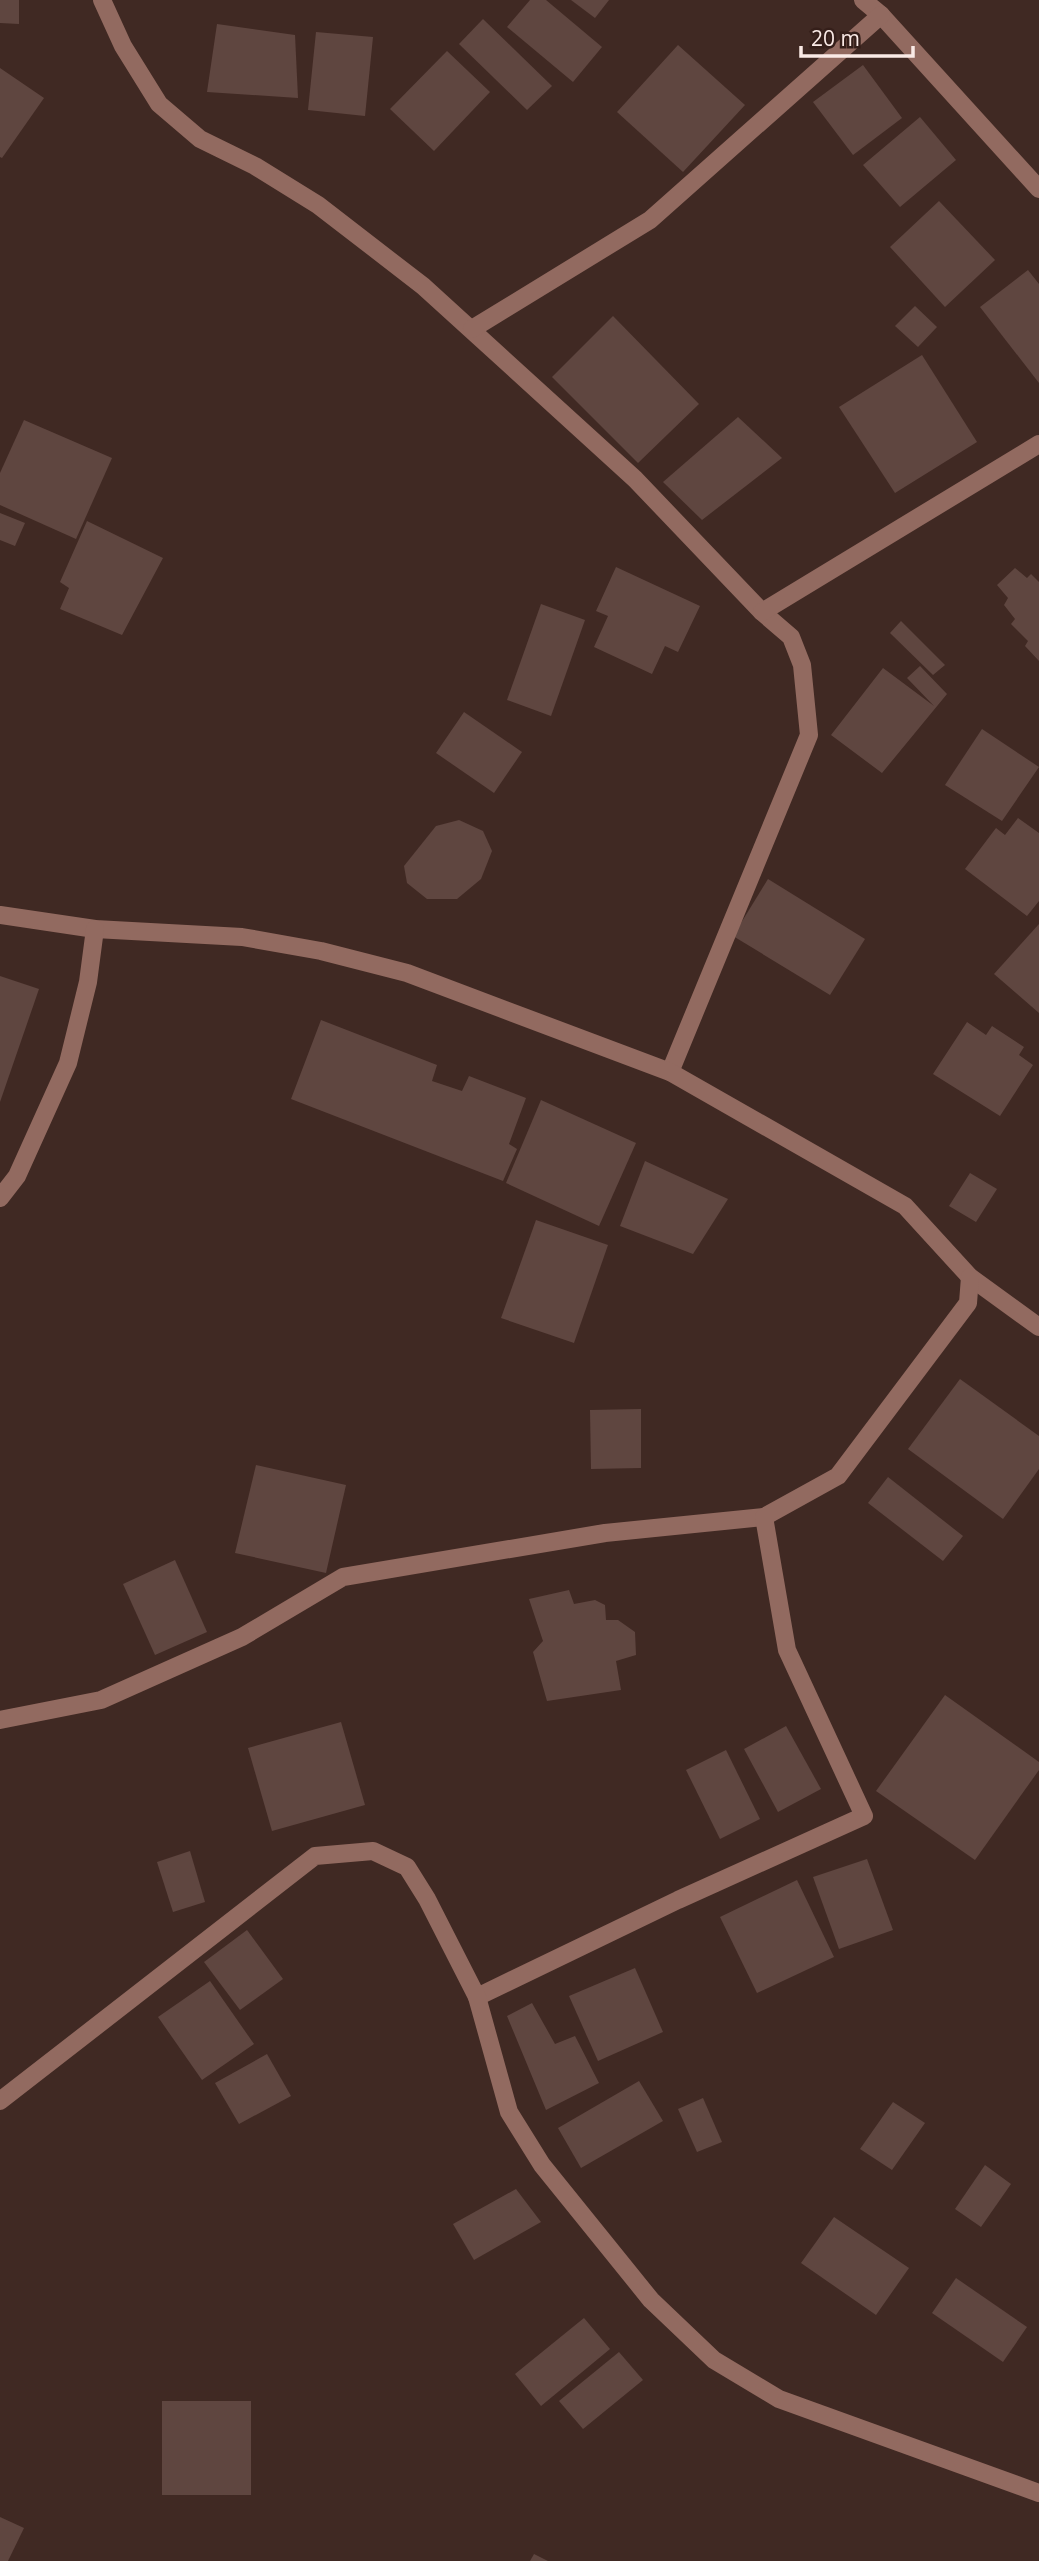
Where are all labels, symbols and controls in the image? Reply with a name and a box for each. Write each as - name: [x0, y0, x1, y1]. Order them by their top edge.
- scale bar: [801, 14, 913, 58]
- text: 20 m: [811, 24, 860, 52]

